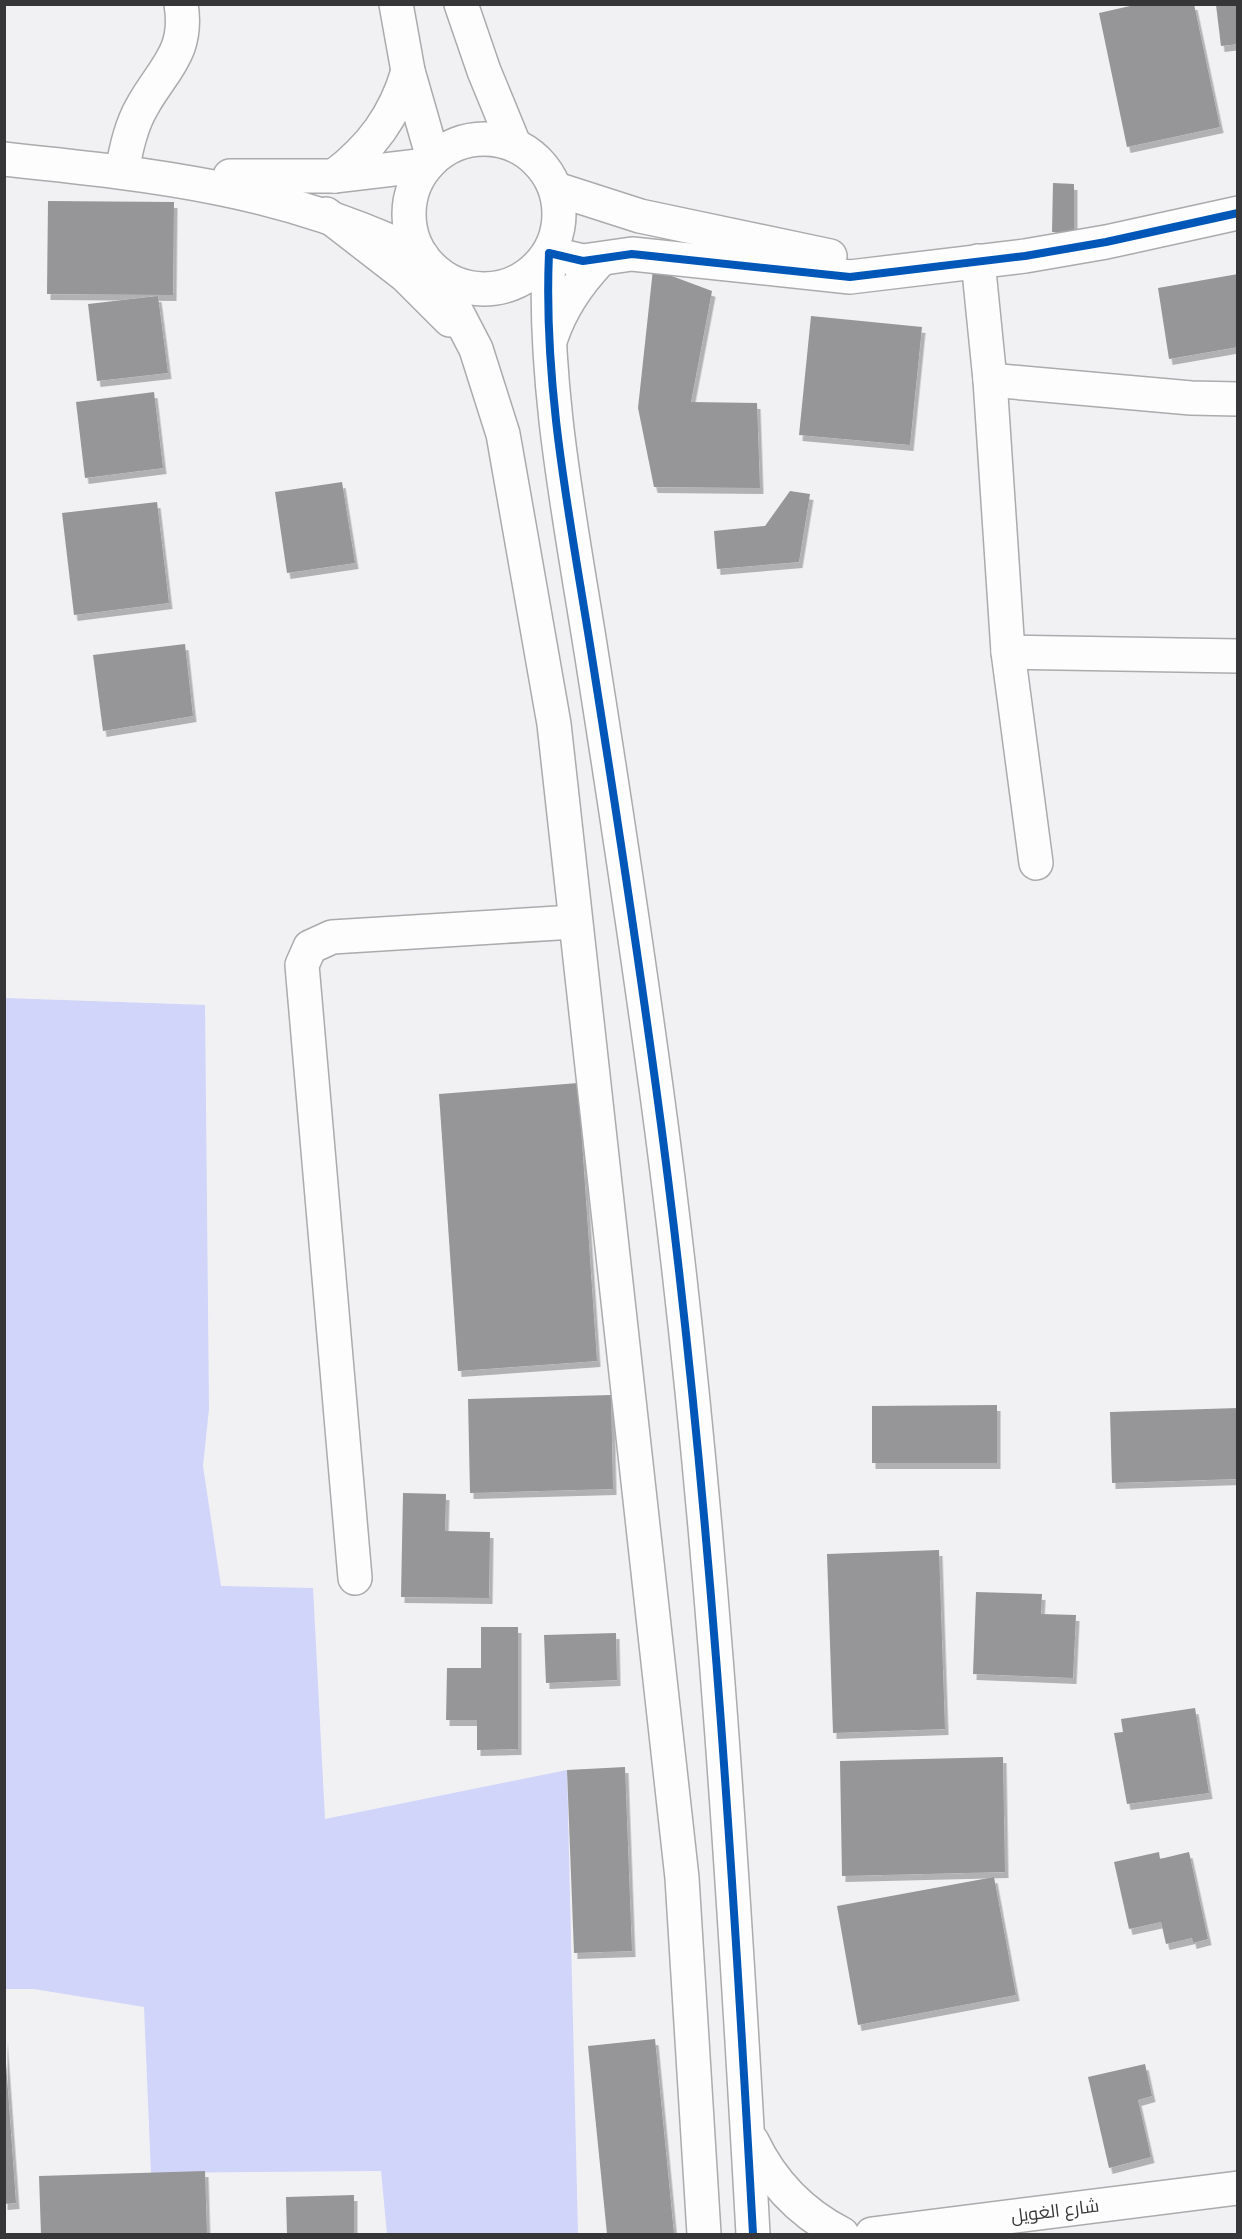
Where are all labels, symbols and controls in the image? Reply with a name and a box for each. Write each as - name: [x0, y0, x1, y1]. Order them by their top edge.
- street label: شارع الغويل: [1010, 2194, 1100, 2228]

